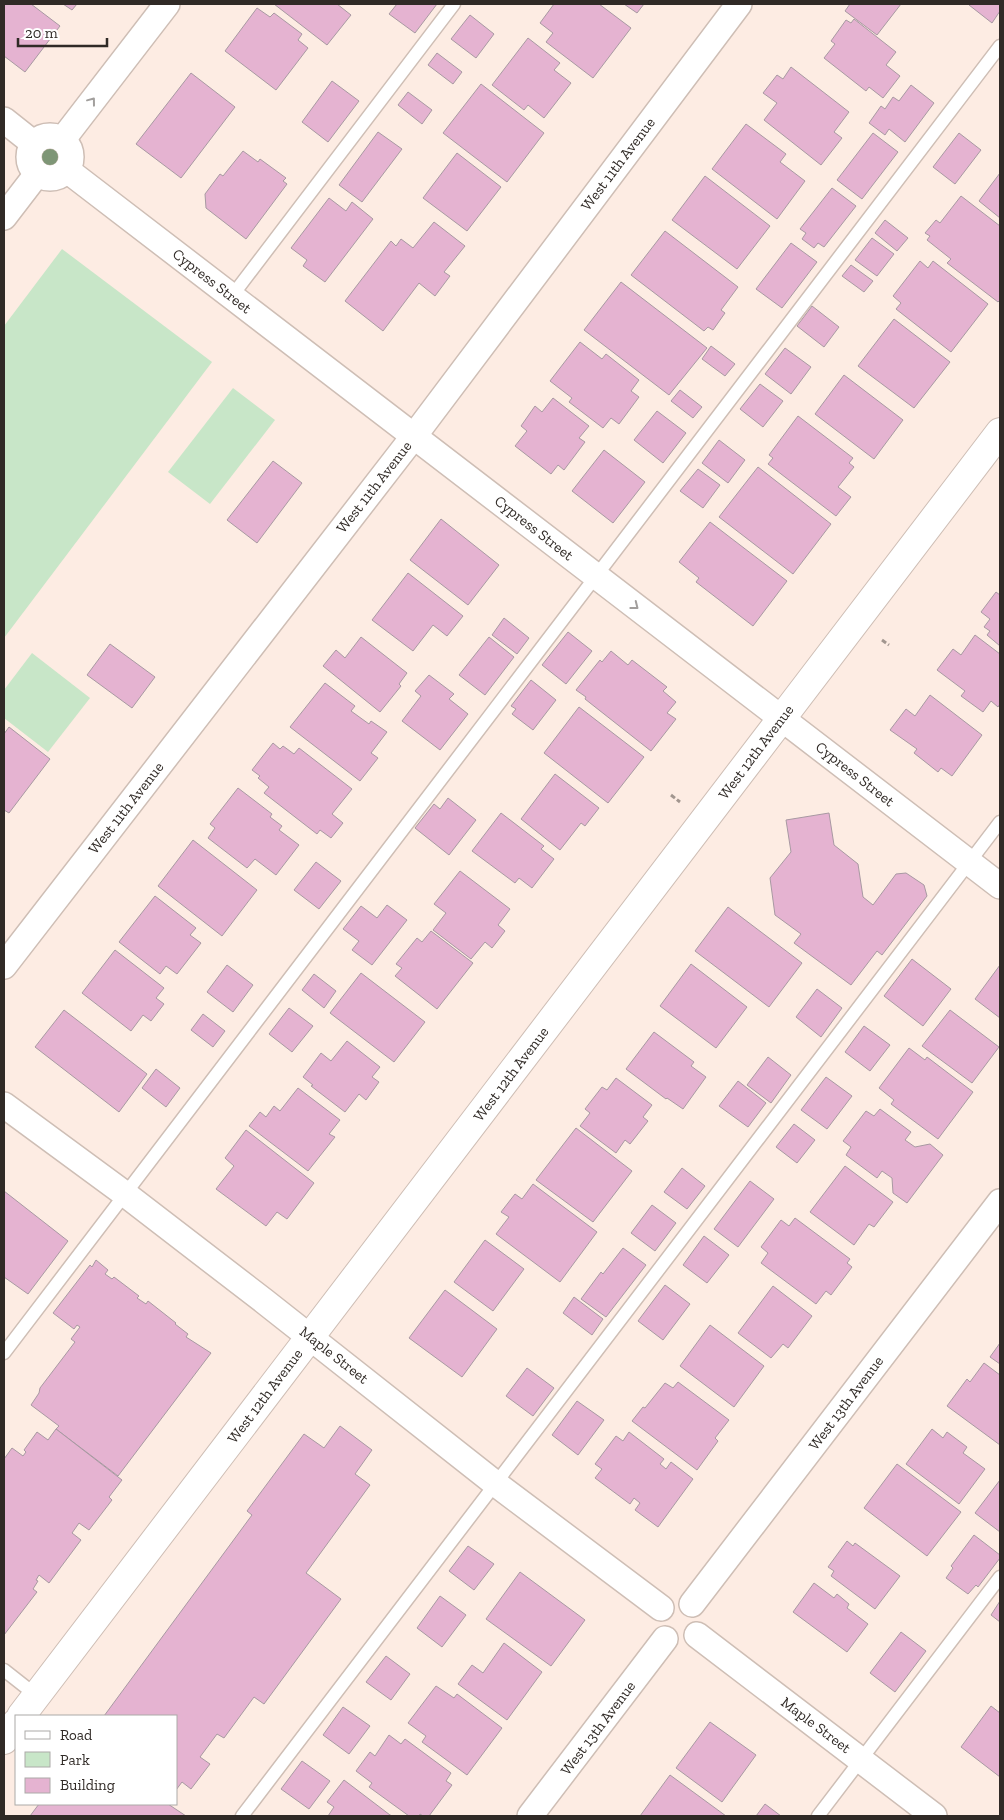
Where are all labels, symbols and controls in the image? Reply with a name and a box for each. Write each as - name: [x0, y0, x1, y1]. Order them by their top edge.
- scale bar: [18, 15, 106, 47]
- text: 20 m: [25, 24, 58, 42]
- one-way arrow: [87, 98, 95, 107]
- street label: West 11th Avenue: [577, 114, 659, 214]
- street label: Cypress Street: [169, 245, 255, 318]
- street label: West 11th Avenue: [333, 437, 415, 537]
- street label: Cypress Street: [491, 492, 577, 565]
- one-way arrow: [629, 600, 638, 608]
- street label: West 12th Avenue: [715, 701, 797, 803]
- street label: Cypress Street: [812, 738, 898, 811]
- street label: West 11th Avenue: [85, 758, 167, 858]
- street label: West 12th Avenue: [470, 1023, 552, 1125]
- street label: Maple Street: [296, 1322, 372, 1388]
- street label: West 12th Avenue: [224, 1345, 306, 1447]
- street label: West 13th Avenue: [805, 1352, 887, 1454]
- street label: West 13th Avenue: [557, 1677, 639, 1779]
- street label: Maple Street: [778, 1693, 855, 1757]
- legend: [15, 1715, 178, 1805]
- text: Road: [60, 1726, 93, 1744]
- text: Park: [60, 1751, 90, 1769]
- text: Building: [60, 1776, 115, 1794]

